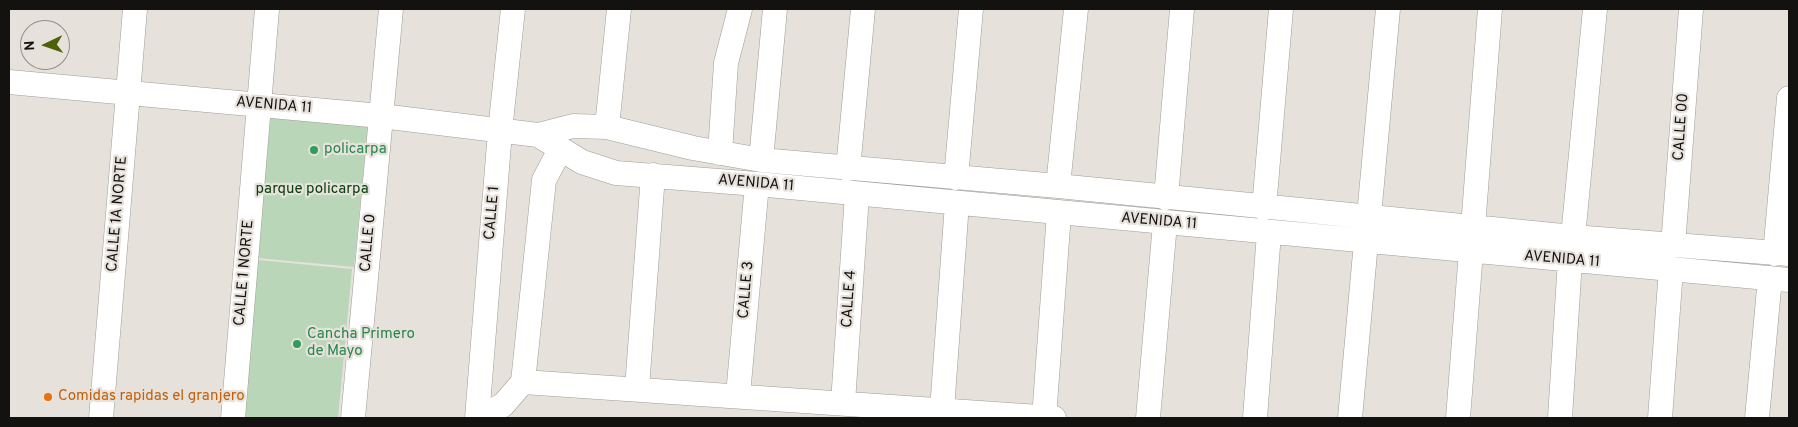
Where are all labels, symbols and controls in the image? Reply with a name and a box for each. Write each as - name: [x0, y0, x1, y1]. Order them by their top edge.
- north arrow: [20, 20, 70, 70]
- text: N: [22, 40, 39, 51]
- street label: CALLE 00: [1671, 93, 1693, 161]
- street label: AVENIDA 11: [235, 94, 313, 118]
- place label: policarpa: [324, 141, 387, 159]
- marker: policarpa: [308, 144, 320, 156]
- street label: CALLE 1A NORTE: [104, 155, 132, 273]
- street label: AVENIDA 11: [717, 172, 795, 196]
- park label: parque policarpa: [255, 181, 369, 199]
- street label: CALLE 1: [482, 185, 504, 241]
- street label: AVENIDA 11: [1120, 210, 1198, 234]
- street label: CALLE 0: [357, 213, 381, 273]
- street label: CALLE 1 NORTE: [231, 219, 259, 327]
- street label: AVENIDA 11: [1523, 248, 1601, 272]
- street label: CALLE 3: [736, 261, 758, 319]
- street label: CALLE 4: [839, 270, 861, 328]
- place label: Cancha Primero de Mayo: [307, 326, 415, 361]
- marker: Cancha Primero de Mayo: [291, 338, 303, 350]
- place label: Comidas rapidas el granjero: [58, 388, 245, 406]
- marker: Comidas rapidas el granjero: [42, 391, 54, 403]

